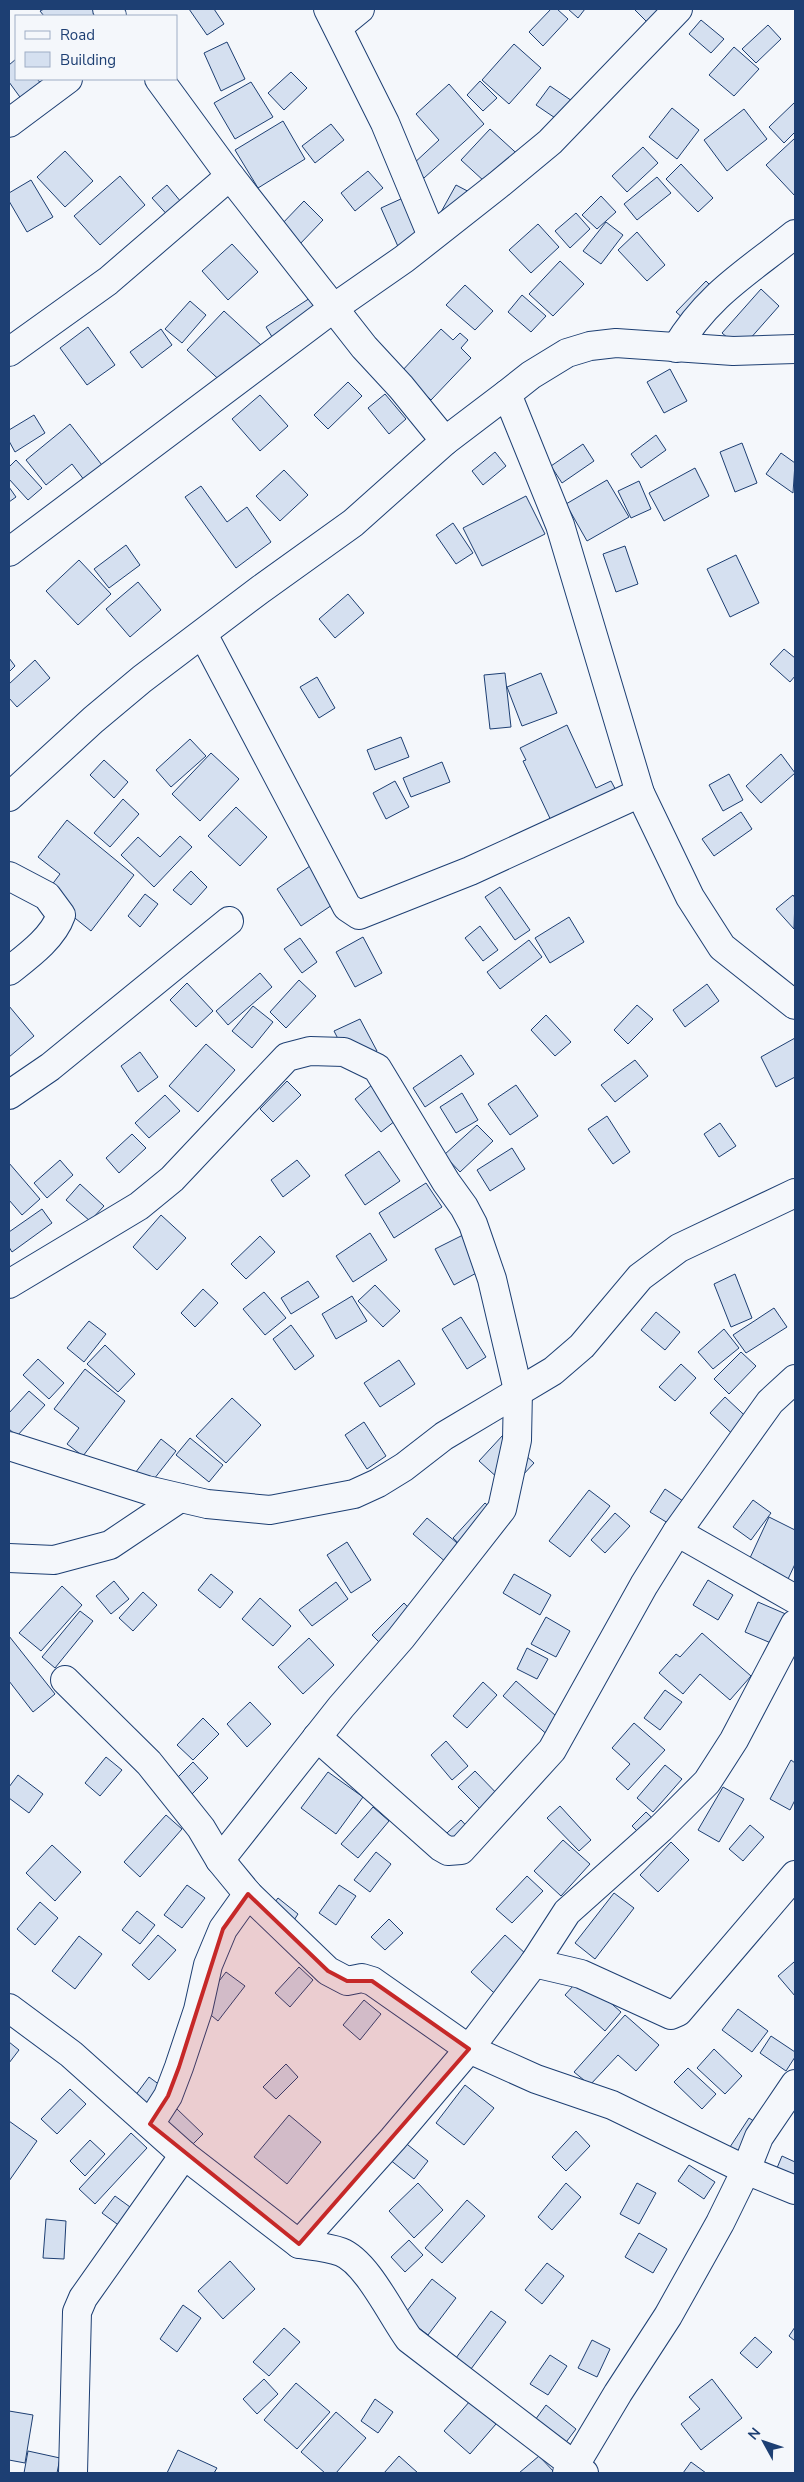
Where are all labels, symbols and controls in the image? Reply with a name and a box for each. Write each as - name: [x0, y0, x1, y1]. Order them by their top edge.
- legend: [15, 15, 178, 80]
- text: Road: [60, 25, 95, 45]
- text: Building: [60, 50, 116, 70]
- north arrow: [739, 2417, 789, 2467]
- text: N: [744, 2424, 765, 2444]

